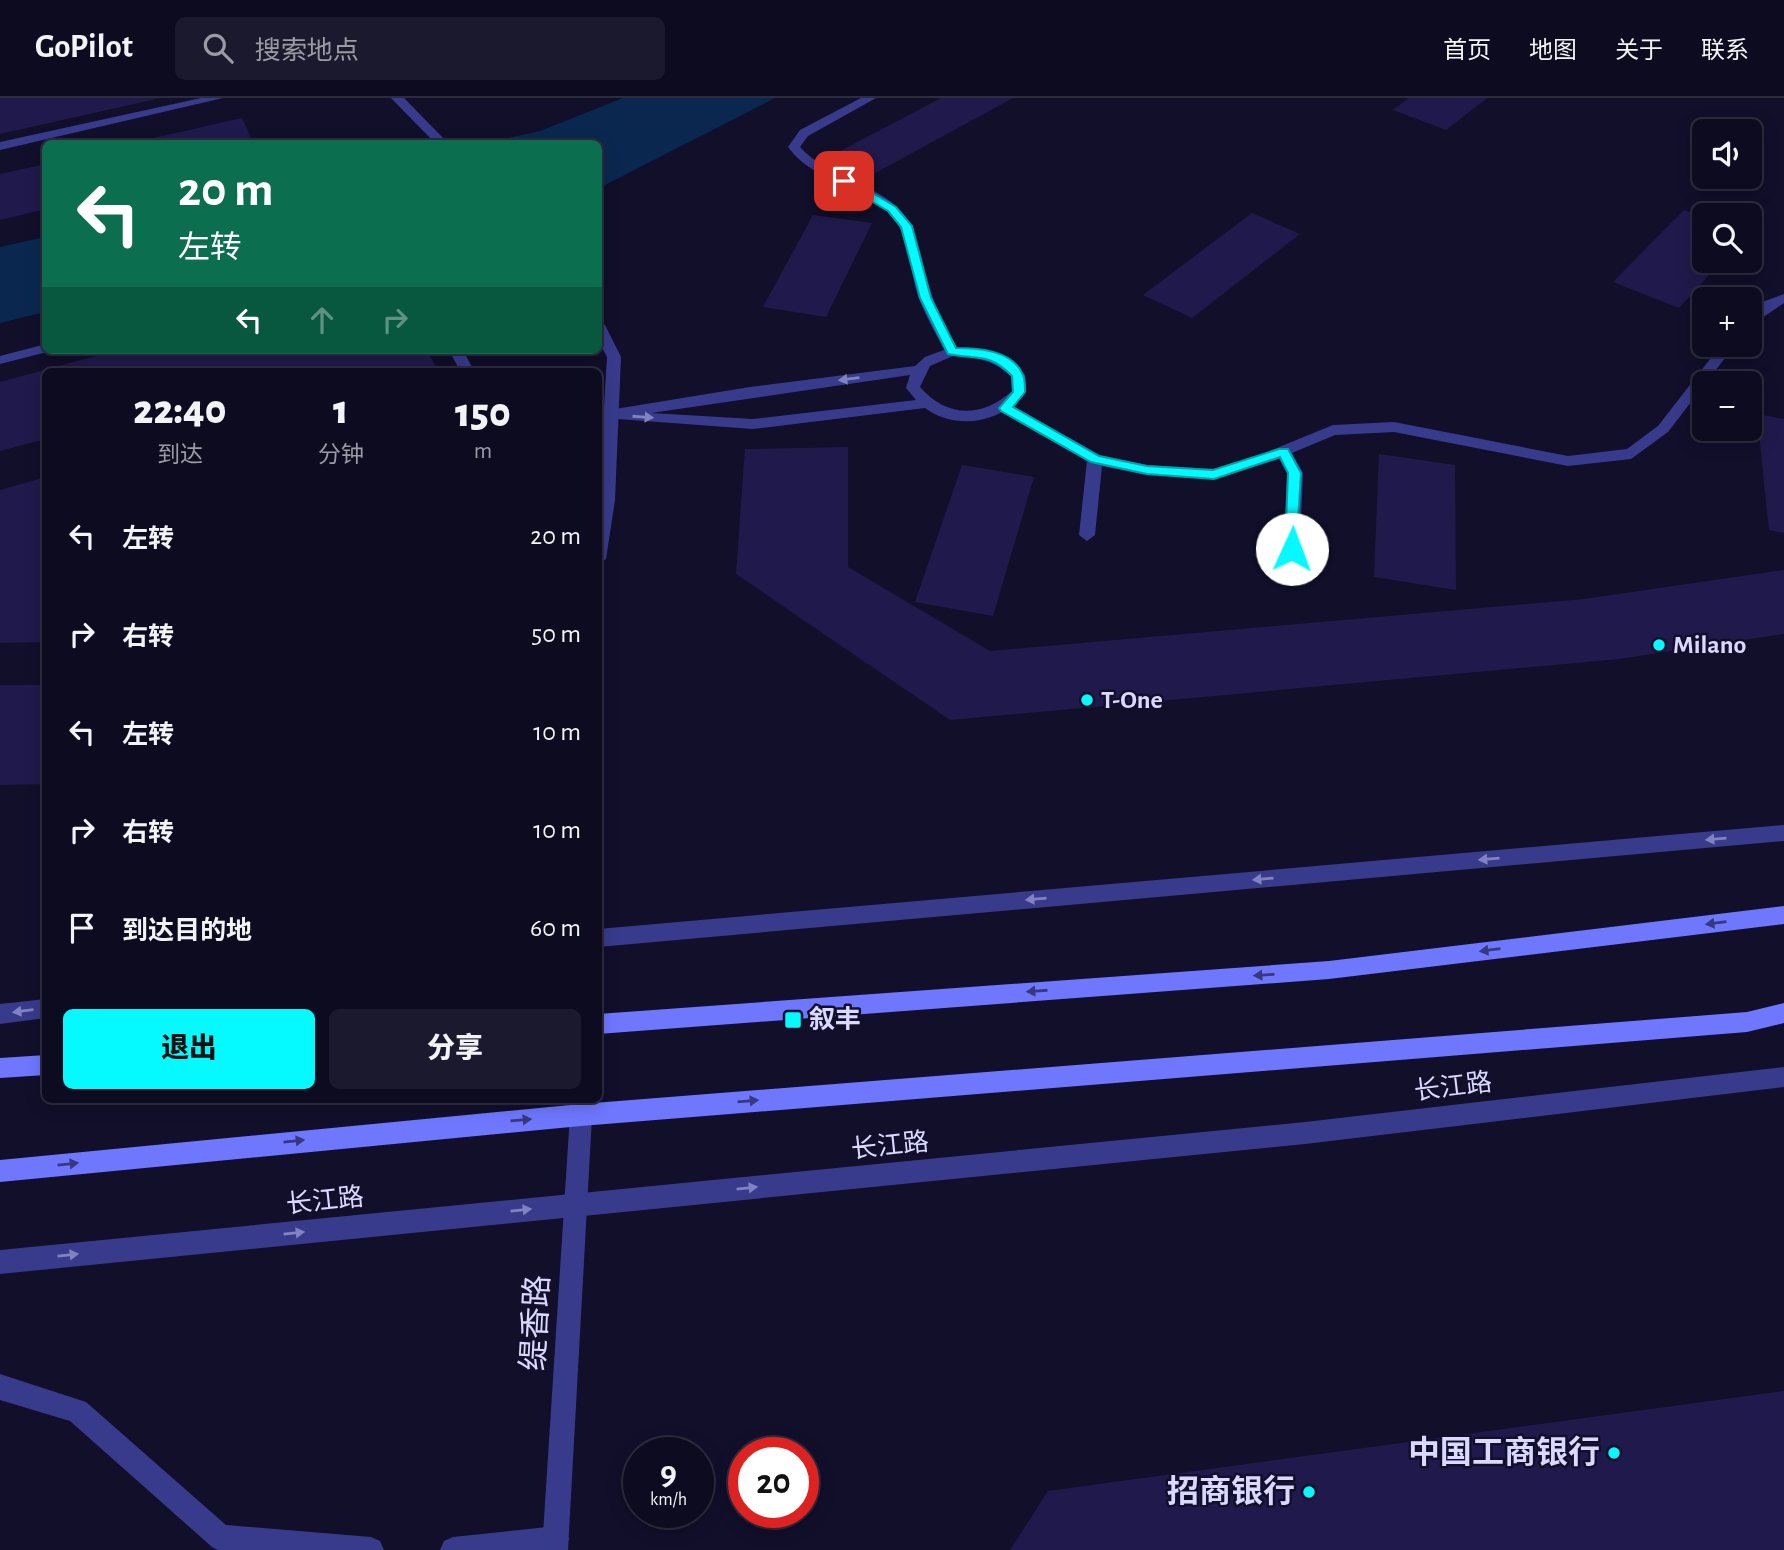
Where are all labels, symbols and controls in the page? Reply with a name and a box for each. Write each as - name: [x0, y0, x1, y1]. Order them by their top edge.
- search box: [175, 17, 665, 80]
- icon: search: [199, 29, 237, 67]
- text: GoPilot: [35, 31, 133, 64]
- text: 搜索地点: [255, 38, 359, 64]
- text: 首页: [1443, 39, 1491, 63]
- text: 地图: [1529, 39, 1577, 63]
- text: 关于: [1615, 39, 1663, 63]
- text: 联系: [1701, 39, 1749, 63]
- map controls: [1692, 119, 1762, 441]
- button: sound: [1692, 119, 1762, 189]
- pin: [814, 151, 874, 211]
- icon: arrive: [825, 162, 863, 200]
- text: 20 m: [178, 166, 274, 215]
- icon: left: [63, 168, 154, 259]
- button: search: [1692, 203, 1762, 273]
- text: 左转: [178, 232, 242, 264]
- button: +: [1692, 287, 1762, 357]
- icon: left: [230, 301, 268, 339]
- icon: ahead: [303, 301, 341, 339]
- icon: right: [376, 301, 414, 339]
- button: −: [1692, 371, 1762, 441]
- one-way arrow: [838, 374, 860, 385]
- text: 22:40: [133, 389, 226, 431]
- text: 1: [333, 389, 348, 431]
- text: 150: [455, 392, 511, 434]
- one-way arrow: [633, 412, 655, 423]
- text: m: [474, 440, 492, 463]
- text: 到达: [157, 444, 203, 467]
- text: 分钟: [318, 444, 364, 467]
- position arrow: [1255, 512, 1329, 586]
- icon: left: [63, 517, 101, 555]
- text: 20 m: [530, 523, 581, 549]
- text: 左转: [122, 526, 174, 552]
- icon: right: [63, 615, 101, 653]
- text: 50 m: [531, 621, 581, 647]
- text: 右转: [122, 624, 174, 650]
- place label: Milano: [1673, 632, 1746, 658]
- marker: Milano: [1651, 637, 1667, 653]
- place label: T-One: [1101, 687, 1163, 713]
- marker: T-One: [1079, 692, 1095, 708]
- icon: left: [63, 713, 101, 751]
- text: 10 m: [533, 719, 581, 745]
- text: 左转: [122, 722, 174, 748]
- icon: right: [63, 811, 101, 849]
- text: 10 m: [533, 817, 581, 843]
- text: 右转: [122, 820, 174, 846]
- one-way arrow: [1705, 834, 1727, 845]
- one-way arrow: [1478, 854, 1500, 865]
- one-way arrow: [1252, 874, 1274, 885]
- one-way arrow: [1025, 894, 1047, 905]
- icon: arrive: [63, 909, 101, 947]
- text: 60 m: [530, 915, 581, 941]
- one-way arrow: [1705, 917, 1727, 928]
- text: 到达目的地: [122, 918, 252, 944]
- one-way arrow: [1479, 945, 1501, 956]
- one-way arrow: [1253, 969, 1275, 980]
- one-way arrow: [1026, 986, 1048, 997]
- one-way arrow: [12, 1005, 34, 1016]
- place label: 叙丰: [809, 1005, 861, 1033]
- button: 退出: [63, 1009, 315, 1089]
- button: 分享: [329, 1009, 581, 1089]
- marker: 叙丰: [783, 1010, 803, 1030]
- street label: 长江路: [1413, 1068, 1493, 1105]
- one-way arrow: [737, 1095, 759, 1106]
- one-way arrow: [510, 1114, 532, 1125]
- street label: 长江路: [850, 1128, 930, 1163]
- one-way arrow: [283, 1135, 305, 1146]
- one-way arrow: [57, 1158, 79, 1169]
- one-way arrow: [736, 1182, 758, 1193]
- street label: 长江路: [285, 1183, 365, 1218]
- one-way arrow: [510, 1204, 532, 1215]
- one-way arrow: [284, 1227, 306, 1238]
- one-way arrow: [57, 1249, 79, 1260]
- street label: 缇香路: [516, 1274, 554, 1372]
- place label: 中国工商银行: [1408, 1435, 1600, 1469]
- speed limit sign: 20: [728, 1437, 819, 1528]
- marker: 中国工商银行: [1606, 1445, 1622, 1461]
- text: 9: [660, 1456, 677, 1491]
- place label: 招商银行: [1167, 1474, 1295, 1508]
- marker: 招商银行: [1301, 1484, 1317, 1500]
- text: km/h: [650, 1491, 687, 1509]

